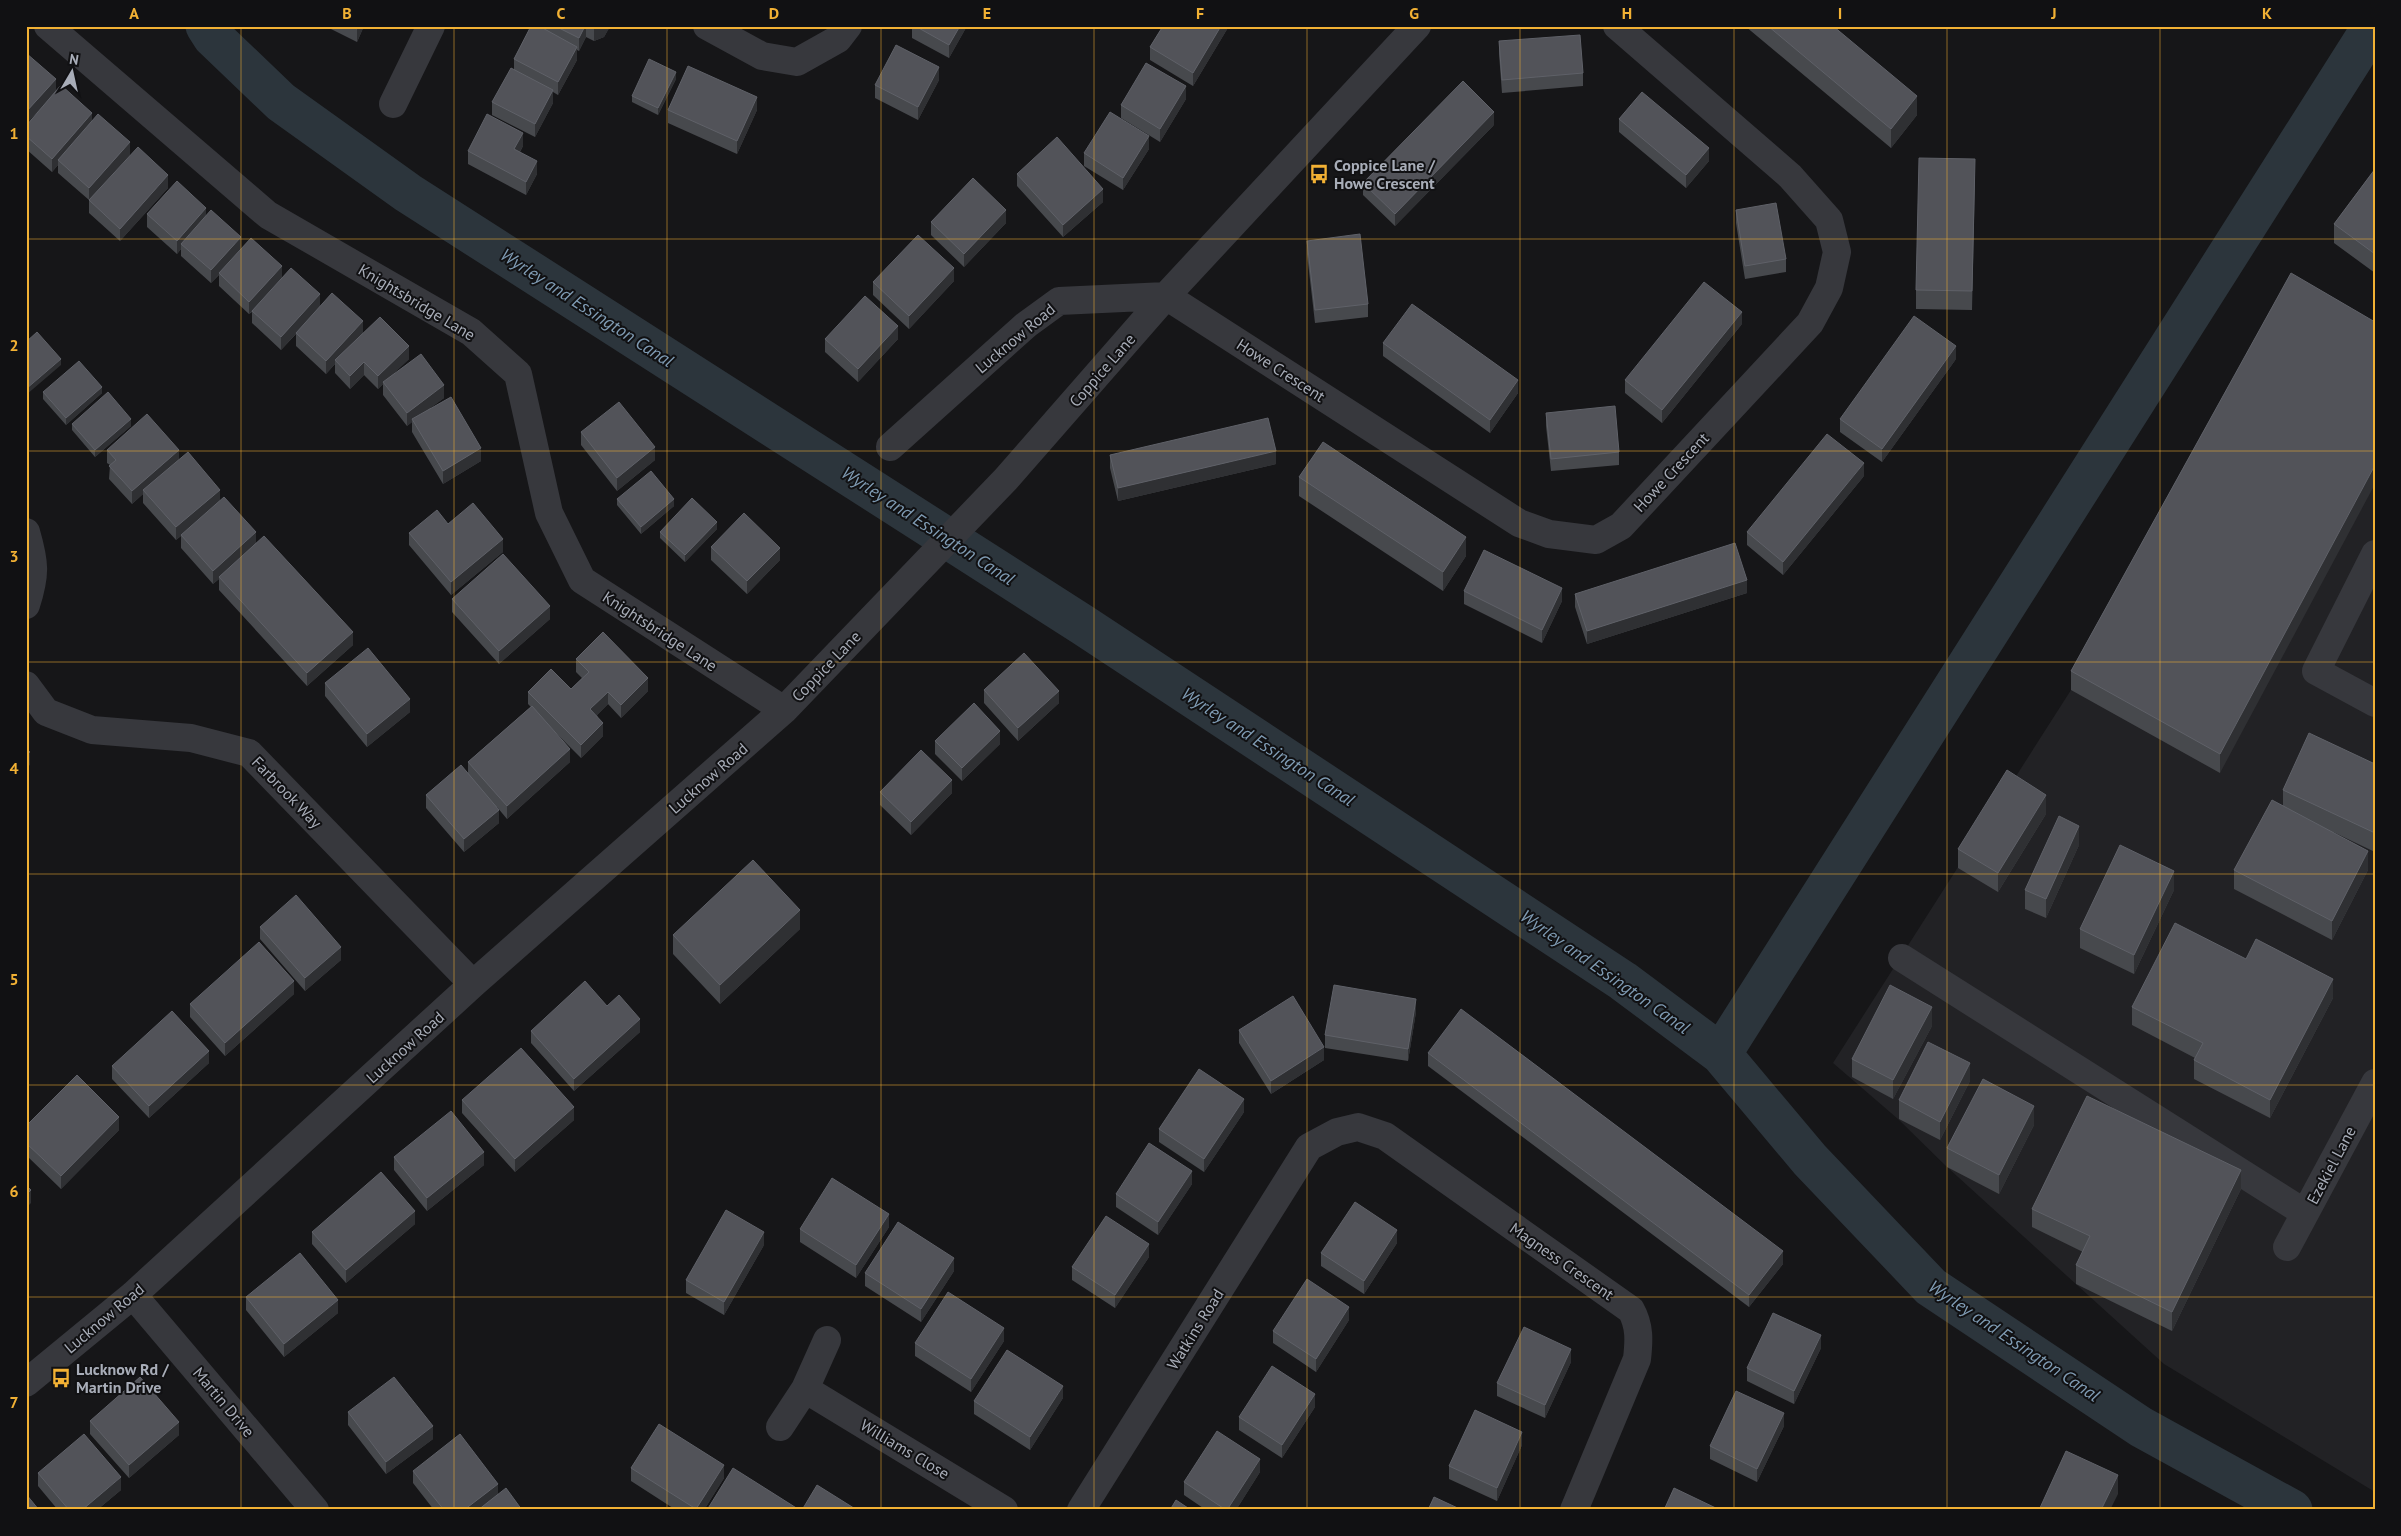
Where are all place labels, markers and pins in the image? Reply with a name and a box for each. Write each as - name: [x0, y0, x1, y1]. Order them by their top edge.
- place label: Coppice Lane / Howe Crescent: [1334, 155, 1435, 193]
- bus stop icon: Coppice Lane / Howe Crescent: [1308, 163, 1330, 185]
- place label: Lucknow Rd / Martin Drive: [76, 1359, 169, 1397]
- bus stop icon: Lucknow Rd / Martin Drive: [50, 1367, 72, 1389]

